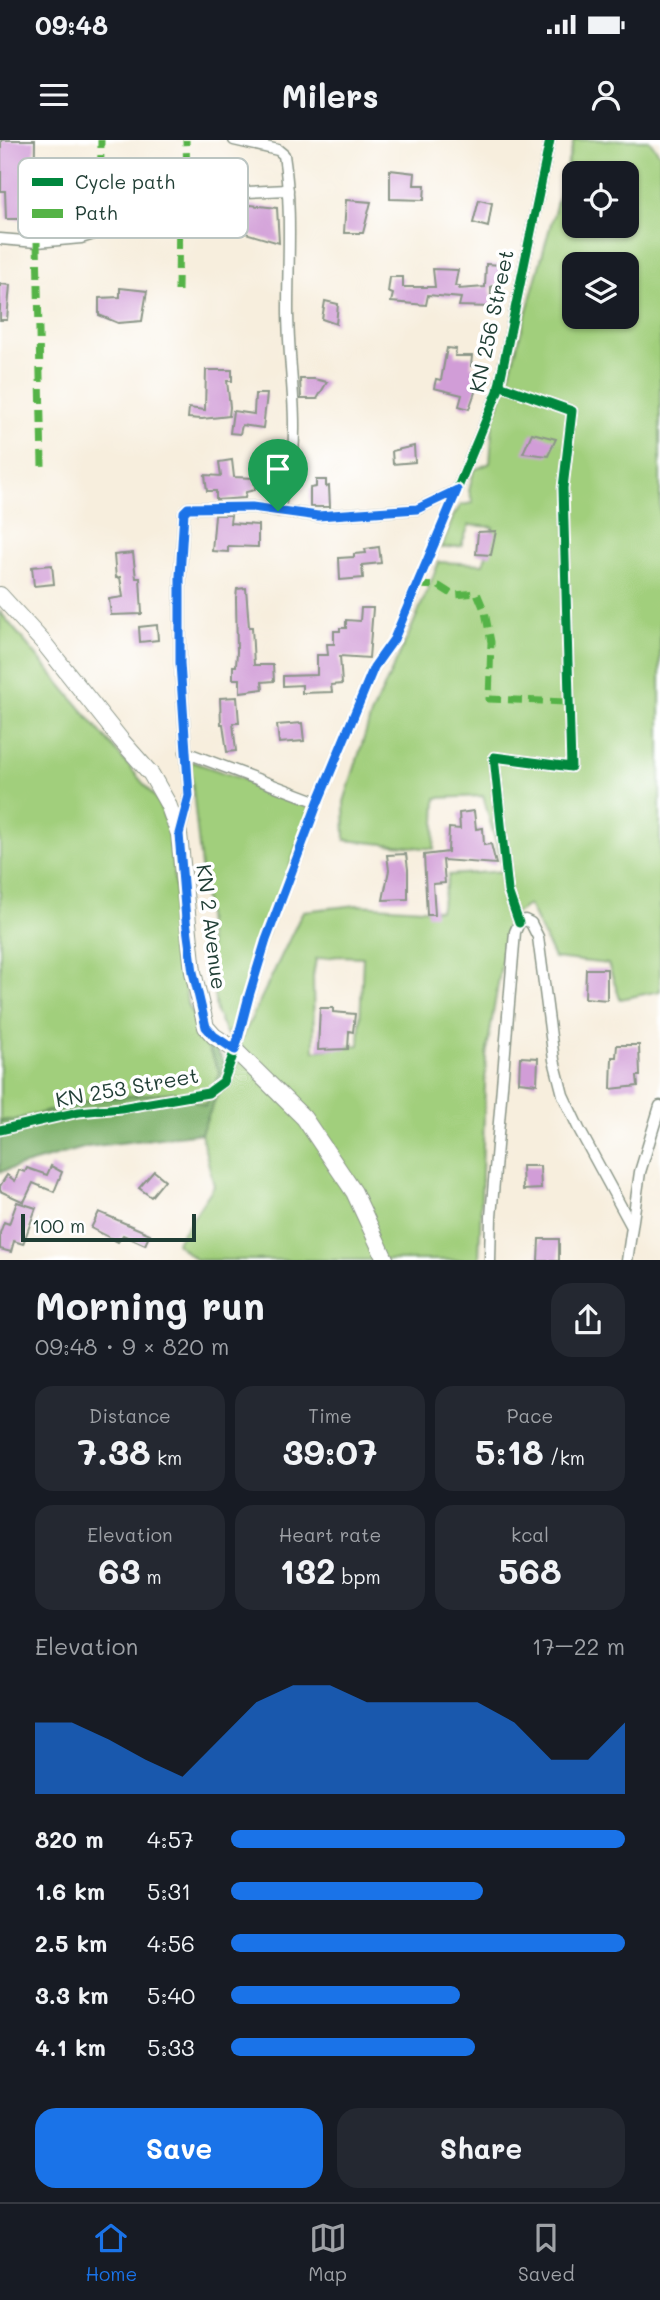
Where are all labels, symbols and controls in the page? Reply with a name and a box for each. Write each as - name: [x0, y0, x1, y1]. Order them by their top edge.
- text: 09:48: [35, 8, 108, 42]
- text: Milers: [281, 74, 379, 116]
- icon: menu: [35, 76, 73, 114]
- icon: person: [587, 76, 625, 114]
- legend: [18, 158, 248, 238]
- map controls: [562, 161, 639, 329]
- button: locate: [562, 161, 639, 238]
- text: Cycle path: [75, 169, 175, 194]
- text: Path: [75, 200, 118, 225]
- street label: KN 256 Street: [462, 247, 519, 394]
- button: layers: [562, 252, 639, 329]
- pin: [248, 439, 308, 511]
- icon: arrive: [259, 450, 297, 488]
- street label: KN 2 Avenue: [191, 863, 234, 991]
- street label: KN 253 Street: [53, 1061, 200, 1112]
- scale bar: [21, 1212, 196, 1243]
- text: 100 m: [32, 1213, 85, 1238]
- text: Morning run: [35, 1280, 265, 1330]
- button: share: [551, 1283, 625, 1357]
- text: 09:48 · 9 × 820 m: [35, 1331, 229, 1361]
- text: Distance: [89, 1403, 171, 1428]
- text: Time: [308, 1403, 352, 1428]
- text: Pace: [507, 1403, 553, 1428]
- text: 7.38: [78, 1428, 151, 1474]
- text: 39:07: [282, 1428, 378, 1474]
- text: 5:18: [475, 1428, 544, 1474]
- text: km: [151, 1445, 182, 1470]
- text: /km: [544, 1445, 585, 1470]
- text: Elevation: [87, 1522, 173, 1547]
- text: Heart rate: [279, 1522, 381, 1547]
- text: kcal: [511, 1522, 549, 1547]
- text: 63: [98, 1547, 140, 1593]
- text: 132: [279, 1547, 336, 1593]
- text: 568: [498, 1547, 562, 1593]
- text: m: [140, 1564, 162, 1589]
- text: bpm: [336, 1564, 381, 1589]
- text: Elevation: [35, 1631, 138, 1661]
- text: 17–22 m: [532, 1631, 625, 1661]
- text: 820 m: [35, 1824, 103, 1854]
- text: 4:57: [147, 1824, 194, 1854]
- text: 1.6 km: [35, 1876, 105, 1906]
- text: 5:31: [147, 1876, 191, 1906]
- text: 2.5 km: [35, 1928, 107, 1958]
- text: 4:56: [147, 1928, 195, 1958]
- text: 3.3 km: [35, 1980, 109, 2010]
- text: 5:40: [147, 1980, 195, 2010]
- text: 4.1 km: [35, 2032, 106, 2062]
- text: 5:33: [147, 2032, 195, 2062]
- button: Save: [35, 2108, 323, 2188]
- button: Share: [337, 2108, 625, 2188]
- tab: Home: [86, 2219, 137, 2286]
- tab: Map: [308, 2219, 347, 2286]
- tab: Saved: [518, 2219, 574, 2286]

